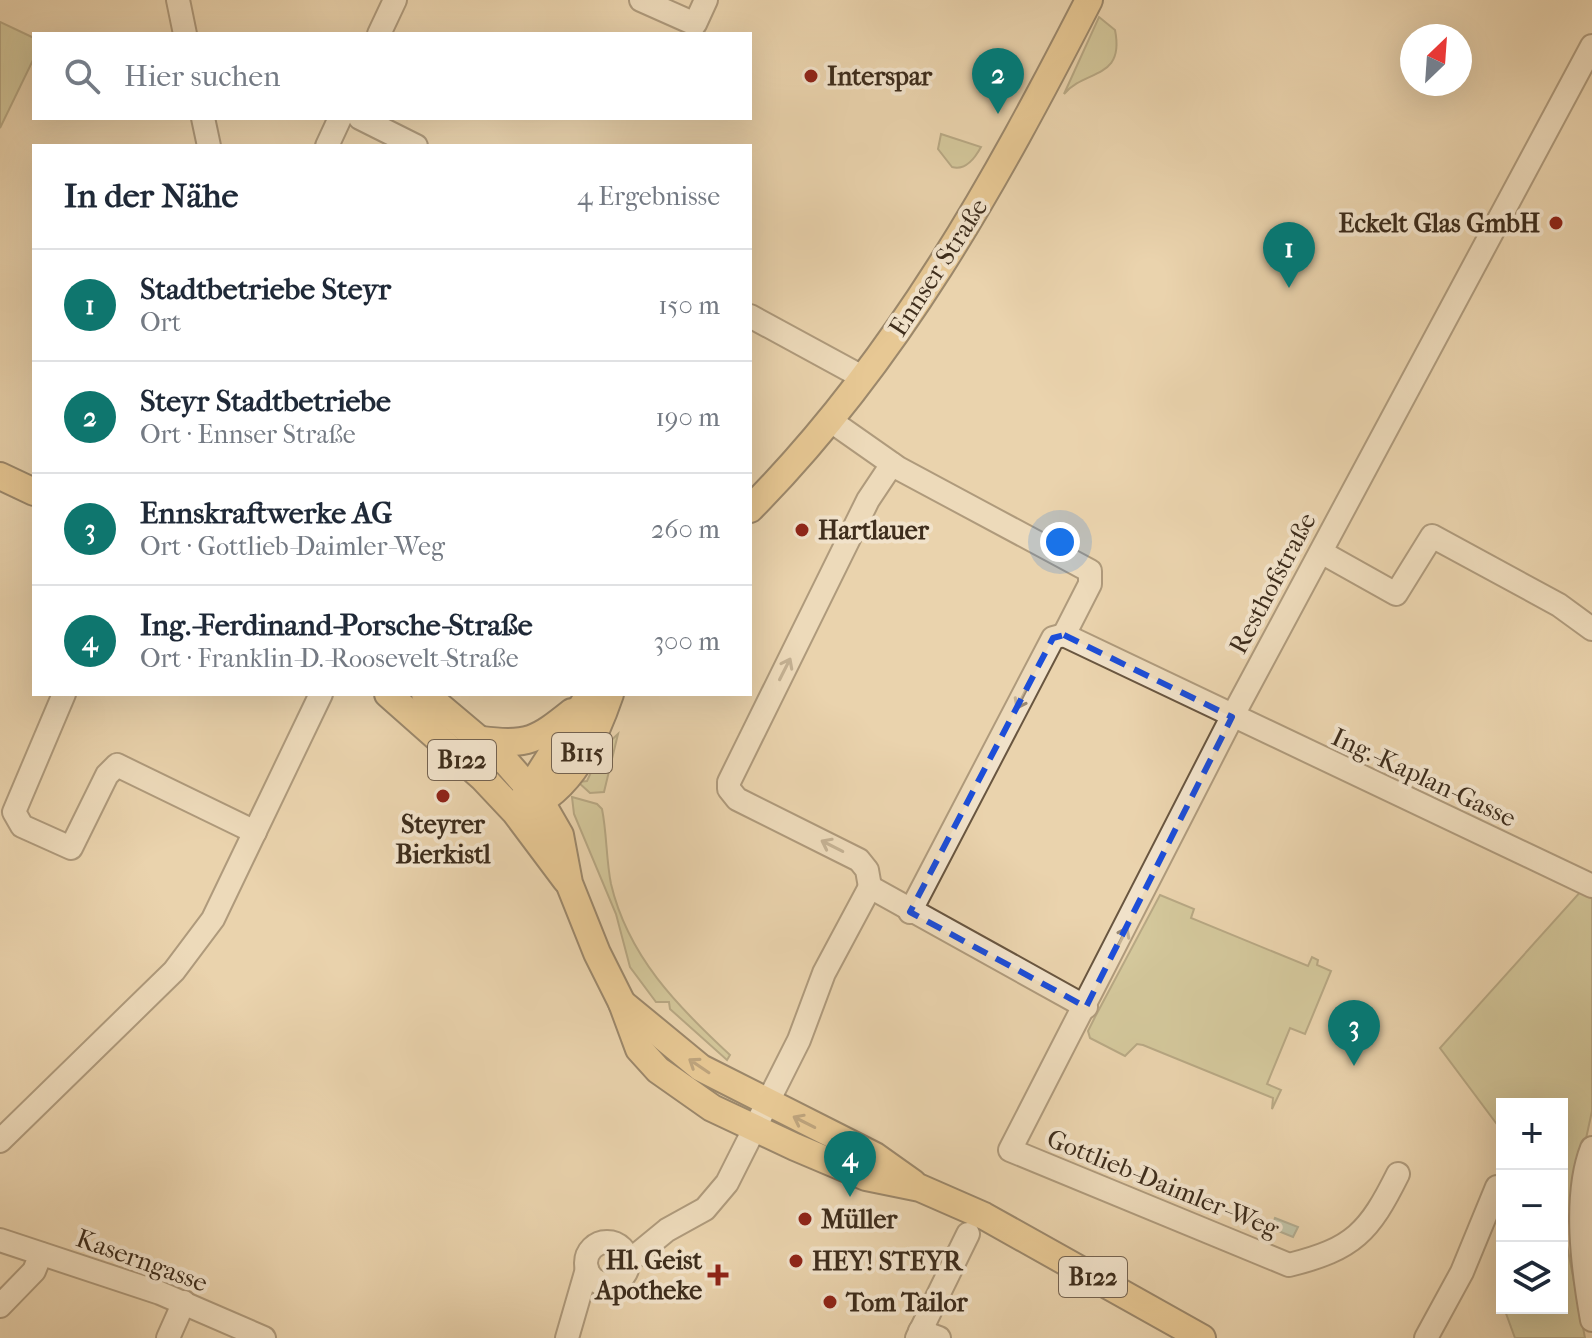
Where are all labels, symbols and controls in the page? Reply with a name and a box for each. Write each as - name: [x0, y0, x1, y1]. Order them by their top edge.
- north arrow: [1400, 24, 1472, 96]
- search box: [32, 32, 752, 120]
- pin: 2: [972, 48, 1024, 114]
- icon: search: [60, 54, 104, 98]
- text: Hier suchen: [124, 59, 280, 94]
- place label: Interspar: [827, 61, 933, 92]
- marker: Interspar: [802, 67, 820, 85]
- text: In der Nähe: [64, 176, 238, 216]
- text: 4 Ergebnisse: [577, 181, 720, 212]
- street label: Ennser Straße: [882, 192, 995, 342]
- place label: Eckelt Glas GmbH: [1339, 208, 1540, 239]
- marker: Eckelt Glas GmbH: [1547, 214, 1565, 232]
- pin: 1: [1263, 222, 1315, 288]
- text: Stadtbetriebe Steyr: [140, 272, 391, 307]
- text: 1: [85, 290, 95, 321]
- text: 150 m: [658, 290, 720, 321]
- text: Ort: [140, 307, 181, 338]
- text: Steyr Stadtbetriebe: [140, 384, 391, 419]
- text: 2: [83, 402, 97, 433]
- text: 190 m: [656, 402, 720, 433]
- text: Ort · Ennser Straße: [140, 419, 356, 450]
- text: Ennskraftwerke AG: [140, 496, 392, 531]
- street label: Resthofstraße: [1222, 507, 1323, 659]
- text: 3: [85, 514, 95, 545]
- text: 260 m: [651, 514, 720, 545]
- place label: Hartlauer: [818, 515, 930, 546]
- marker: Hartlauer: [793, 521, 811, 539]
- your location: [1040, 522, 1080, 562]
- text: Ort · Gottlieb-Daimler-Weg: [140, 531, 445, 562]
- text: Ing.-Ferdinand-Porsche-Straße: [140, 608, 533, 643]
- text: 4: [82, 626, 98, 657]
- text: 300 m: [653, 626, 720, 657]
- text: Ort · Franklin-D.-Roosevelt-Straße: [140, 643, 519, 674]
- one-way arrow: [778, 657, 793, 681]
- one-way arrow: [1014, 685, 1029, 709]
- street label: Ing.-Kaplan-Gasse: [1327, 721, 1521, 834]
- road number: B115: [552, 733, 612, 773]
- road number: B122: [428, 740, 496, 780]
- marker: Steyrer Bierkistl: [434, 787, 452, 805]
- place label: Steyrer Bierkistl: [395, 809, 491, 870]
- one-way arrow: [820, 838, 844, 854]
- one-way arrow: [1114, 926, 1130, 950]
- pin: 3: [1328, 1000, 1380, 1066]
- one-way arrow: [689, 1057, 711, 1074]
- map controls: [1496, 1098, 1568, 1314]
- button: +: [1496, 1098, 1568, 1170]
- one-way arrow: [792, 1114, 816, 1129]
- street label: Gottlieb-Daimler-Weg: [1042, 1123, 1284, 1245]
- pin: 4: [824, 1131, 876, 1197]
- button: −: [1496, 1170, 1568, 1242]
- place label: Müller: [821, 1204, 898, 1235]
- marker: Müller: [796, 1210, 814, 1228]
- street label: Kaserngasse: [72, 1222, 212, 1299]
- button: layers: [1496, 1242, 1568, 1314]
- place label: Hl. Geist Apotheke: [594, 1245, 703, 1306]
- place label: HEY! STEYR: [812, 1246, 964, 1277]
- marker: HEY! STEYR: [787, 1252, 805, 1270]
- road number: B122: [1059, 1257, 1127, 1297]
- marker: Hl. Geist Apotheke: [709, 1266, 727, 1284]
- place label: Tom Tailor: [845, 1287, 968, 1318]
- marker: Tom Tailor: [821, 1293, 839, 1311]

